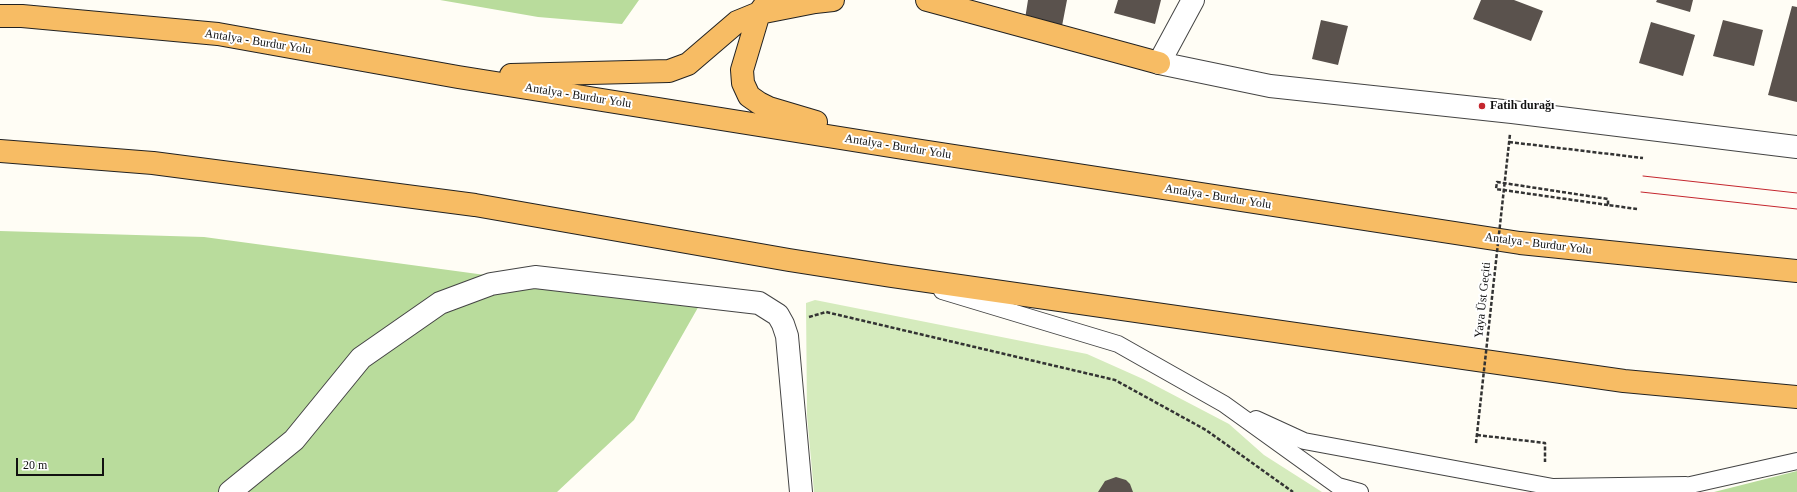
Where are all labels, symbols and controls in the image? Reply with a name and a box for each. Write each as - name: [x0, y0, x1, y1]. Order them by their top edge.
- street label: Antalya - Burdur Yolu: [204, 26, 312, 58]
- street label: Antalya - Burdur Yolu: [524, 80, 632, 112]
- place label: Fatih durağı: [1490, 99, 1554, 113]
- marker: Fatih durağı: [1477, 101, 1487, 111]
- street label: Antalya - Burdur Yolu: [844, 131, 952, 163]
- street label: Antalya - Burdur Yolu: [1164, 181, 1272, 213]
- street label: Antalya - Burdur Yolu: [1484, 230, 1592, 258]
- street label: Yaya Üst Geçiti: [1472, 261, 1494, 339]
- scale bar: [18, 450, 106, 476]
- text: 20 m: [23, 458, 47, 472]

